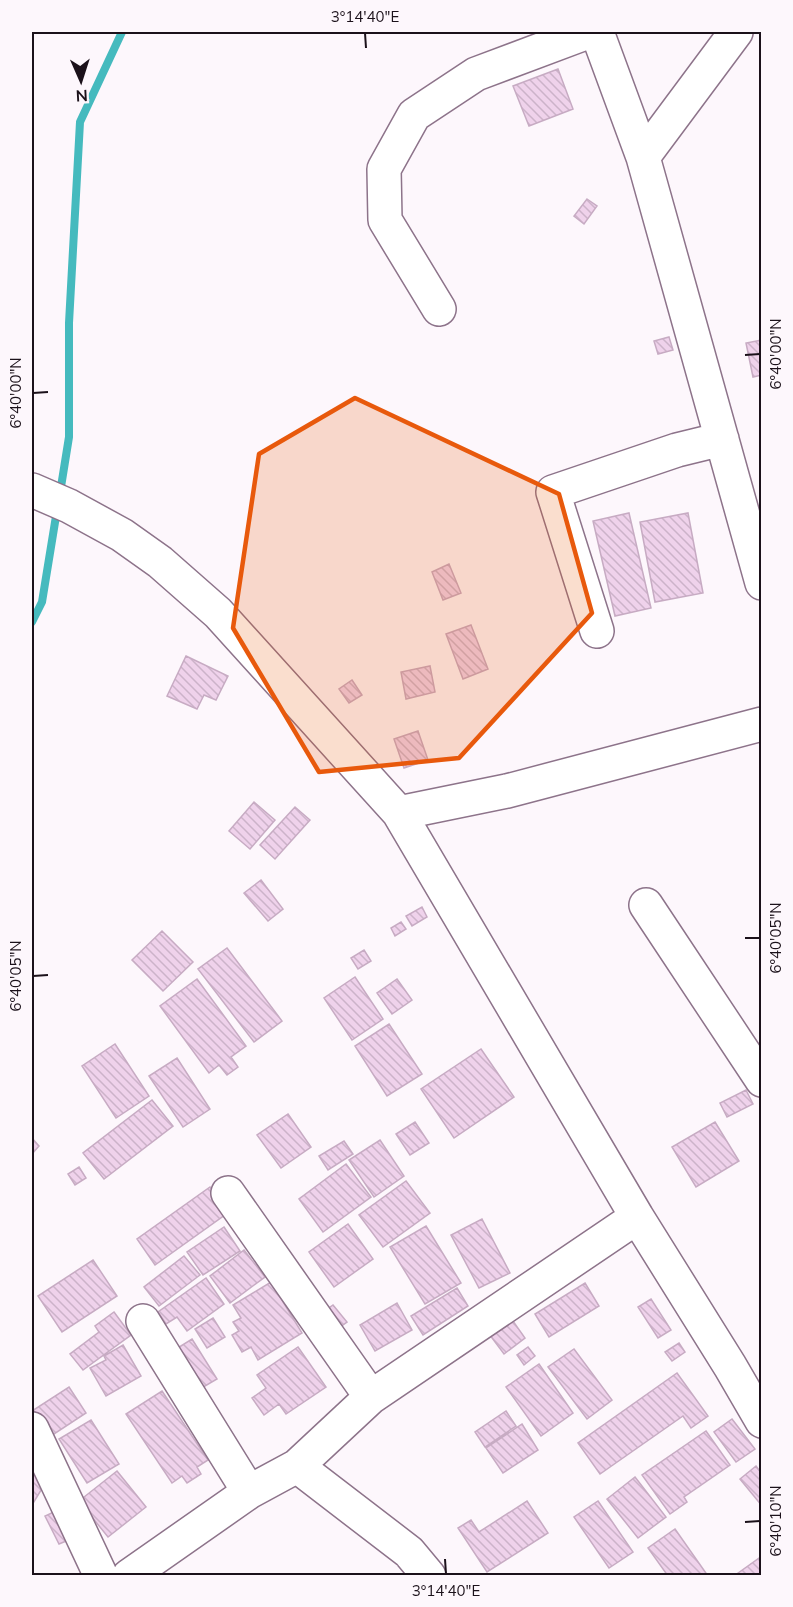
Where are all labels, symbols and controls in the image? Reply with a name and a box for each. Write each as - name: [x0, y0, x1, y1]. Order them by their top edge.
- text: 3°14'40"E: [331, 7, 399, 26]
- north arrow: [51, 51, 111, 111]
- text: N: [75, 86, 88, 106]
- text: 6°40'00"N: [766, 319, 785, 389]
- text: 6°40'00"N: [6, 358, 25, 428]
- text: 6°40'05"N: [766, 903, 785, 973]
- text: 6°40'05"N: [6, 941, 25, 1011]
- text: 6°40'10"N: [766, 1486, 785, 1556]
- text: 3°14'40"E: [412, 1581, 480, 1600]

